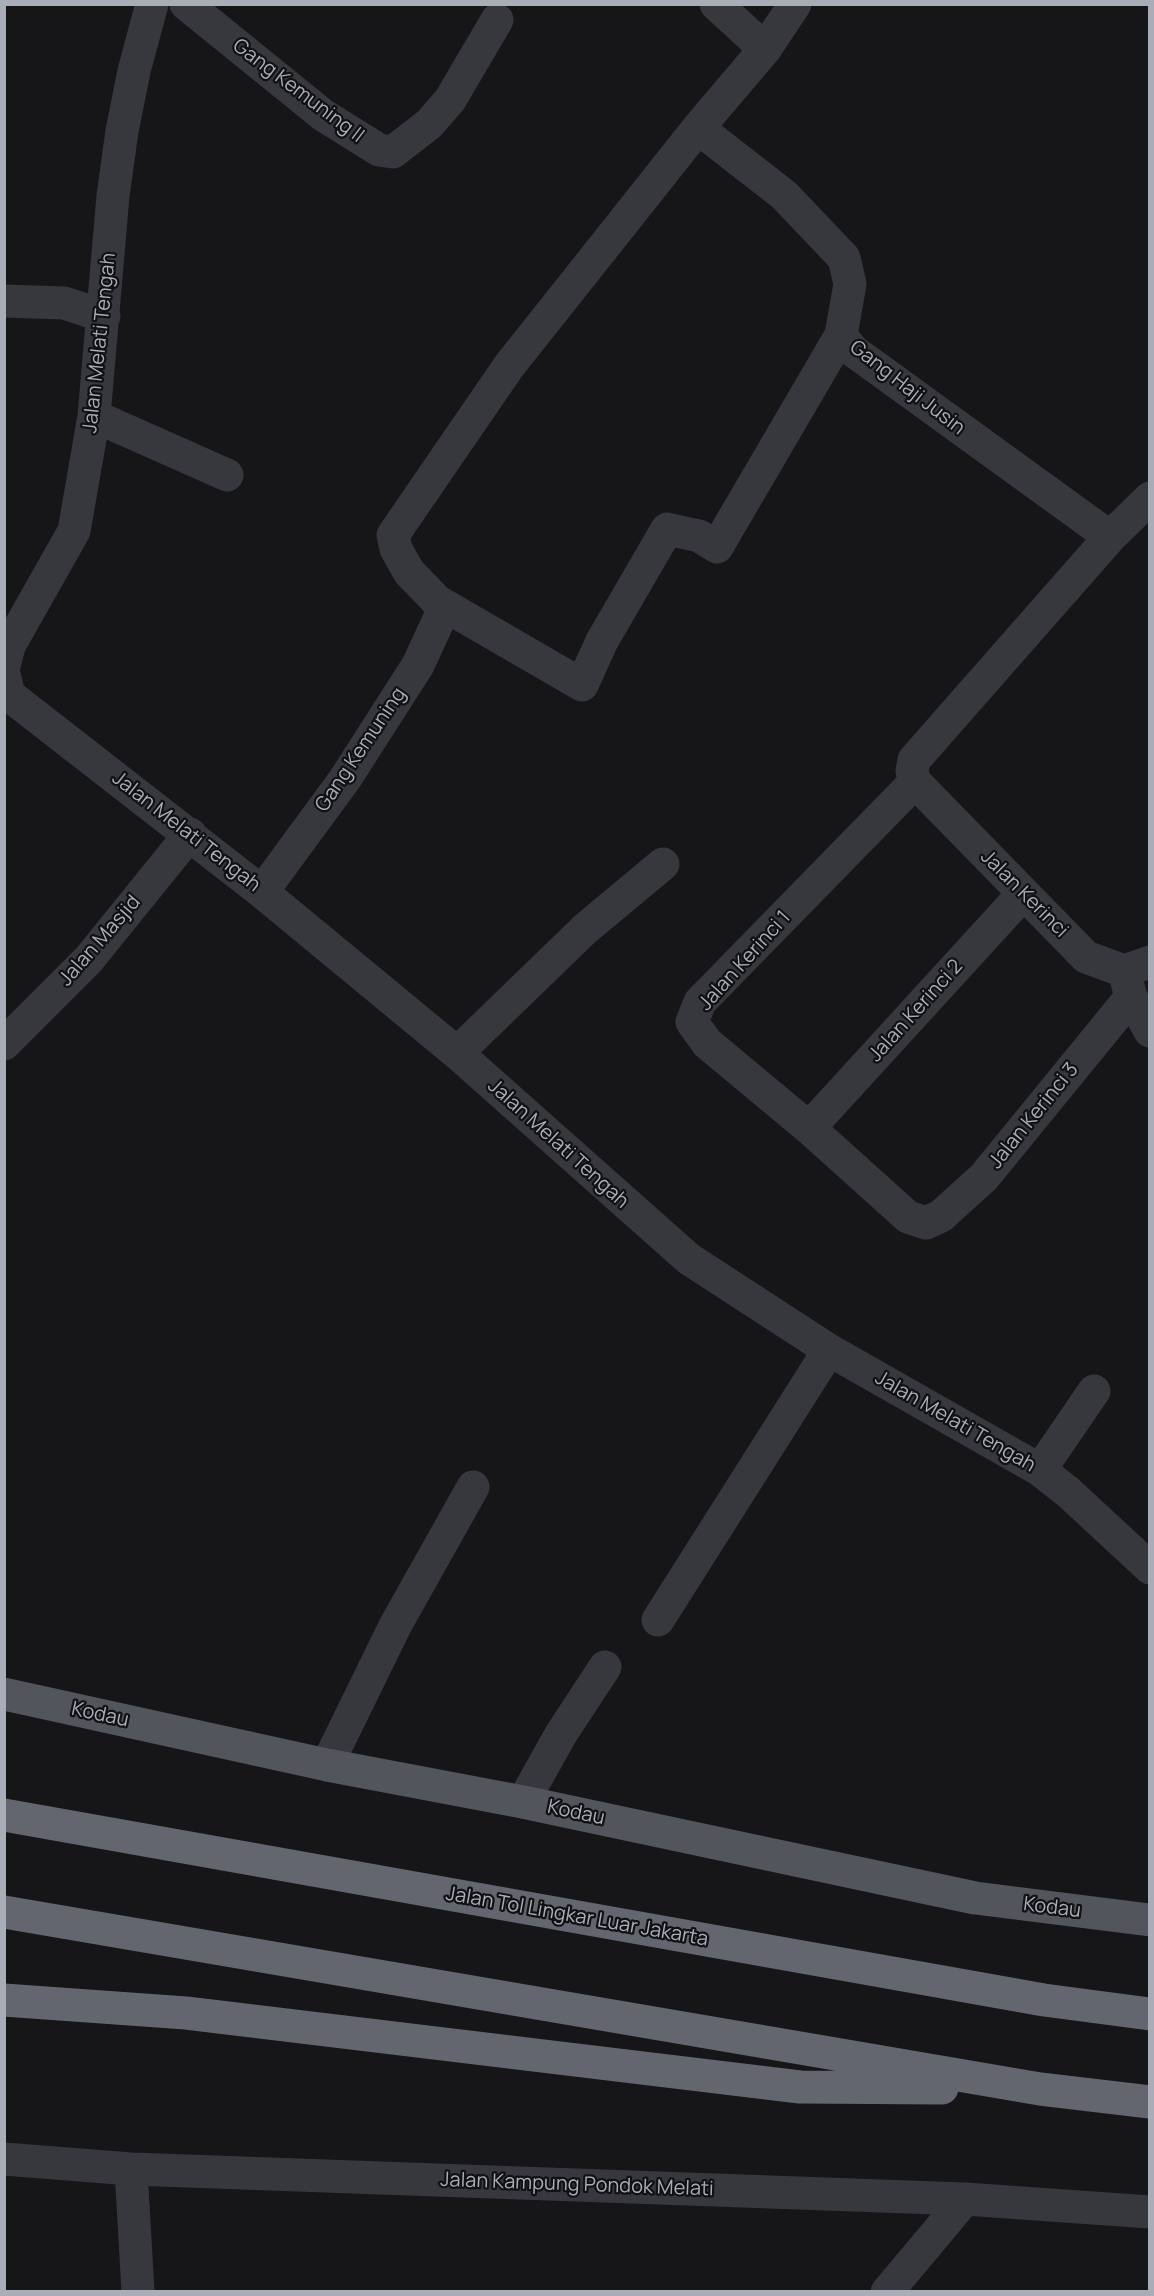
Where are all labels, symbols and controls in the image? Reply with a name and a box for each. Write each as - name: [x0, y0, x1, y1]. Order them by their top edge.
- street label: Gang Kemuning II: [228, 34, 368, 148]
- street label: Jalan Melati Tengah: [79, 252, 121, 434]
- street label: Gang Haji Jusin: [845, 336, 969, 440]
- street label: Gang Kemuning: [311, 683, 411, 817]
- street label: Jalan Melati Tengah: [107, 767, 265, 897]
- street label: Jalan Kerinci: [975, 845, 1073, 943]
- street label: Jalan Masjid: [54, 891, 146, 991]
- street label: Jalan Kerinci 1: [694, 906, 796, 1016]
- street label: Jalan Kerinci 2: [864, 955, 968, 1067]
- street label: Jalan Kerinci 3: [984, 1058, 1084, 1174]
- street label: Jalan Melati Tengah: [483, 1074, 633, 1214]
- street label: Jalan Melati Tengah: [870, 1366, 1040, 1478]
- street label: Kodau: [69, 1697, 131, 1733]
- street label: Kodau: [545, 1795, 607, 1831]
- street label: Jalan Tol Lingkar Luar Jakarta: [444, 1882, 710, 1952]
- street label: Kodau: [1022, 1893, 1082, 1923]
- street label: Jalan Kampung Pondok Melati: [440, 2168, 714, 2202]

